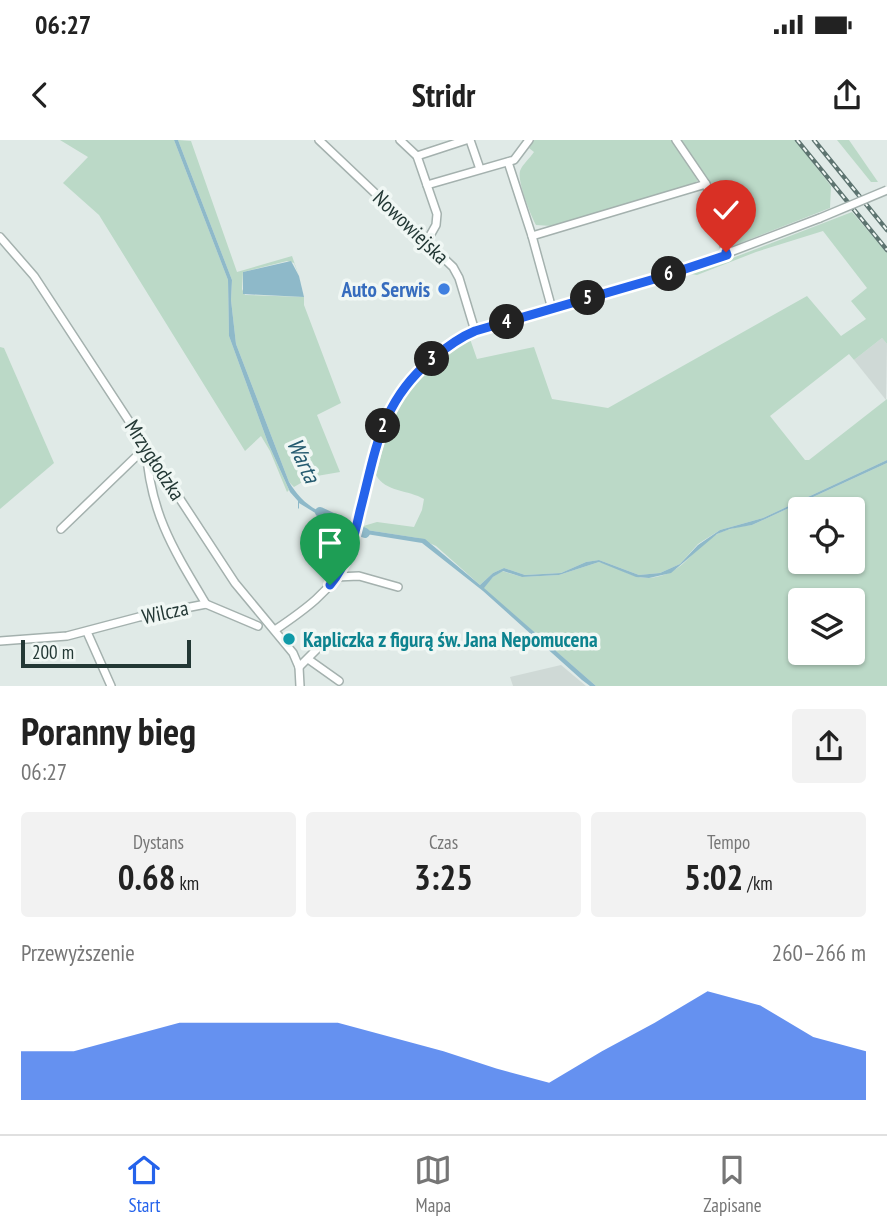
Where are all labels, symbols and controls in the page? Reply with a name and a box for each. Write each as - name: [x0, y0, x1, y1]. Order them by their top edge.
- text: 06:27: [35, 8, 91, 41]
- text: Stridr: [412, 74, 475, 116]
- icon: back: [21, 76, 59, 114]
- icon: share: [828, 76, 866, 114]
- pin: [696, 180, 756, 252]
- street label: Nowowiejska: [367, 184, 455, 270]
- icon: check: [707, 191, 745, 229]
- pin: 6: [652, 256, 686, 292]
- text: 6: [664, 261, 673, 285]
- place label: Auto Serwis: [340, 276, 430, 303]
- pin: 5: [570, 280, 606, 316]
- marker: Auto Serwis: [436, 281, 452, 297]
- text: 5: [583, 285, 592, 309]
- pin: 4: [490, 304, 524, 340]
- text: 4: [502, 309, 511, 333]
- pin: 3: [414, 342, 450, 376]
- text: 3: [427, 346, 436, 370]
- pin: 2: [366, 408, 400, 444]
- text: 2: [378, 413, 387, 437]
- street label: Mrzygłodzka: [119, 415, 191, 505]
- water label: Warta: [281, 433, 328, 489]
- map controls: [788, 497, 865, 665]
- button: locate: [788, 497, 865, 574]
- pin: [300, 513, 360, 585]
- icon: arrive: [311, 524, 349, 562]
- button: layers: [788, 588, 865, 665]
- street label: Wilcza: [139, 594, 191, 630]
- place label: Kapliczka z figurą św. Jana Nepomucena: [303, 626, 598, 653]
- marker: Kapliczka z figurą św. Jana Nepomucena: [281, 631, 297, 647]
- scale bar: [21, 637, 191, 669]
- text: 200 m: [32, 640, 74, 664]
- text: Poranny bieg: [21, 706, 196, 755]
- button: share: [792, 709, 866, 783]
- text: 06:27: [21, 757, 67, 786]
- text: Dystans: [133, 830, 184, 854]
- text: Czas: [429, 830, 458, 854]
- text: Tempo: [707, 830, 750, 854]
- text: 0.68: [118, 854, 175, 900]
- text: 3:25: [414, 854, 473, 900]
- text: 5:02: [684, 854, 743, 900]
- text: km: [175, 871, 199, 895]
- text: /km: [743, 871, 773, 895]
- text: Przewyższenie: [21, 938, 135, 967]
- text: 260–266 m: [772, 938, 866, 967]
- tab: Start: [125, 1151, 163, 1217]
- tab: Mapa: [414, 1151, 452, 1217]
- tab: Zapisane: [703, 1151, 762, 1217]

